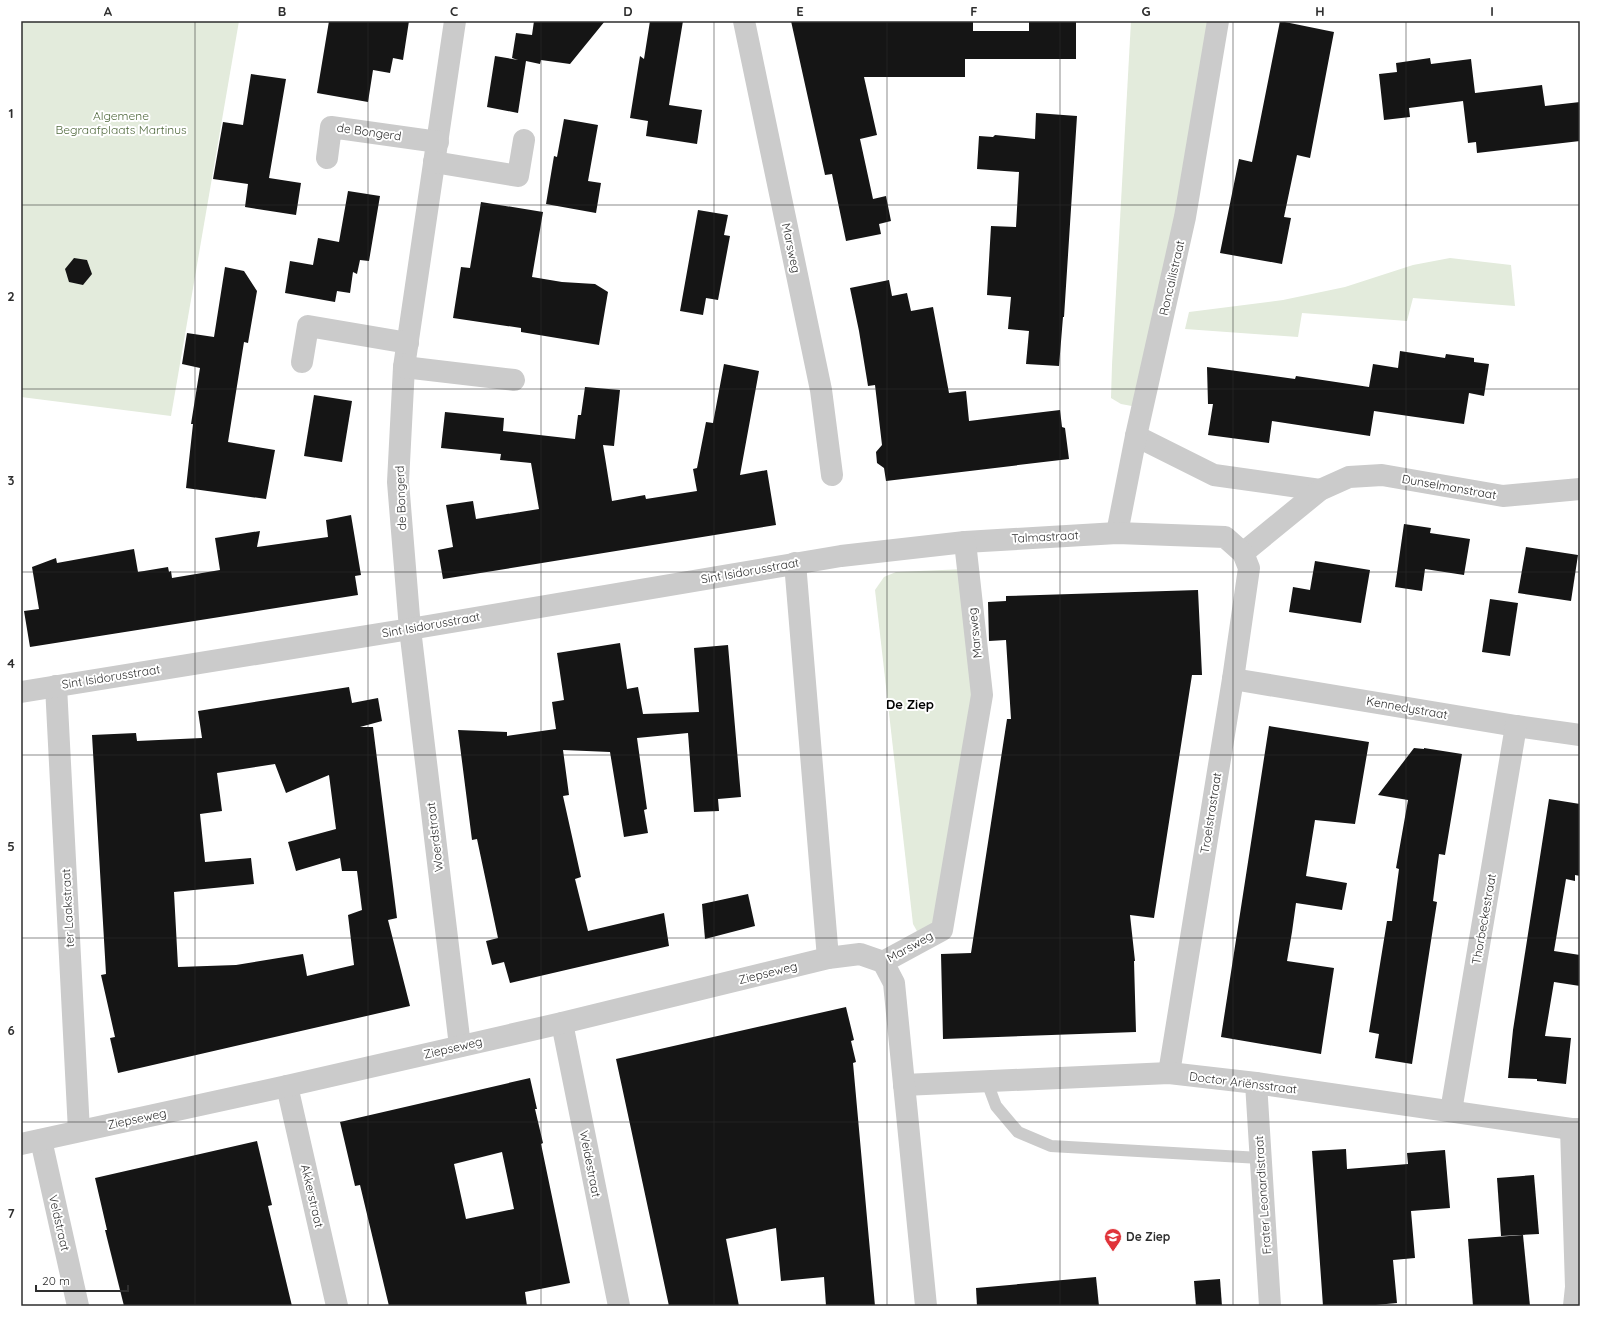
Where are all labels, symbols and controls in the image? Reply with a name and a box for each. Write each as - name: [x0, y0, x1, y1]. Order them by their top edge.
- text: A: [104, 3, 113, 19]
- text: B: [278, 3, 286, 19]
- text: C: [450, 3, 458, 19]
- text: D: [623, 3, 633, 19]
- text: E: [796, 3, 804, 19]
- text: F: [970, 3, 978, 19]
- text: G: [1141, 3, 1151, 19]
- text: H: [1315, 3, 1325, 19]
- text: I: [1490, 3, 1494, 19]
- text: 1: [8, 105, 14, 121]
- park label: Algemene Begraafplaats Martinus: [55, 108, 187, 137]
- street label: de Bongerd: [336, 120, 402, 143]
- street label: Marsweg: [779, 222, 804, 274]
- street label: Roncallistraat: [1156, 239, 1187, 317]
- text: 2: [7, 288, 15, 304]
- street label: de Bongerd: [392, 465, 409, 531]
- street label: Dunselmanstraat: [1401, 471, 1497, 502]
- text: 3: [8, 472, 15, 488]
- street label: Talmastraat: [1011, 527, 1079, 546]
- street label: Sint Isidorusstraat: [700, 555, 800, 587]
- street label: Marsweg: [964, 607, 985, 659]
- street label: Sint Isidorusstraat: [381, 609, 481, 641]
- text: 4: [7, 655, 15, 671]
- street label: Sint Isidorusstraat: [61, 661, 161, 692]
- street label: Kennedystraat: [1365, 693, 1449, 722]
- district label: De Ziep: [886, 696, 934, 712]
- street label: Troelstrastraat: [1197, 771, 1224, 855]
- street label: Woerdstraat: [423, 801, 446, 873]
- text: 5: [7, 838, 15, 854]
- street label: ter Laakstraat: [58, 868, 77, 948]
- street label: Thorbeckestraat: [1468, 872, 1499, 966]
- street label: Marsweg: [884, 928, 936, 965]
- street label: Ziepseweg: [737, 958, 799, 987]
- text: 6: [7, 1022, 15, 1038]
- street label: Ziepseweg: [422, 1033, 484, 1062]
- street label: Doctor Ariënsstraat: [1188, 1068, 1298, 1097]
- street label: Ziepseweg: [106, 1105, 168, 1132]
- street label: Weidestraat: [577, 1129, 604, 1199]
- street label: Frater Leonardistraat: [1251, 1135, 1274, 1255]
- street label: Akkerstraat: [298, 1163, 327, 1229]
- street label: Veldstraat: [46, 1193, 73, 1252]
- text: 7: [7, 1205, 15, 1221]
- school or university icon: De Ziep: [1103, 1227, 1123, 1252]
- place label: De Ziep: [1126, 1229, 1171, 1244]
- scale bar: [36, 1267, 128, 1293]
- text: 20 m: [42, 1273, 70, 1288]

